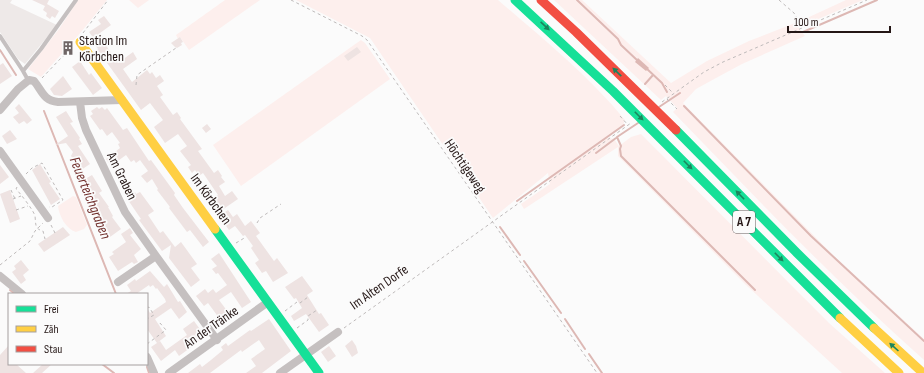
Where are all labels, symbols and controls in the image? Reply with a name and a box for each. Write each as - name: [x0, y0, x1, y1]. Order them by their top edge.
- scale bar: [788, 8, 890, 34]
- text: 100 m: [794, 15, 819, 30]
- one-way arrow: [540, 21, 549, 30]
- place label: Station Im Körbchen: [79, 32, 127, 65]
- building icon: Station Im Körbchen: [60, 40, 76, 56]
- one-way arrow: [612, 68, 622, 77]
- one-way arrow: [634, 111, 644, 121]
- street label: Höchtigeweg: [441, 136, 490, 197]
- street label: Am Graben: [103, 148, 141, 203]
- water label: Feuerteichgraben: [65, 154, 115, 242]
- one-way arrow: [683, 160, 693, 170]
- street label: Im Körbchen: [187, 170, 235, 228]
- one-way arrow: [735, 190, 745, 200]
- road number: A 7: [733, 211, 755, 233]
- one-way arrow: [774, 252, 784, 262]
- street label: Im Alten Dorfe: [347, 261, 411, 313]
- legend: [8, 293, 148, 365]
- text: Frei: [44, 302, 59, 317]
- street label: An der Tränke: [180, 302, 242, 353]
- text: Zäh: [44, 322, 59, 337]
- text: Stau: [44, 342, 62, 357]
- one-way arrow: [889, 342, 899, 352]

